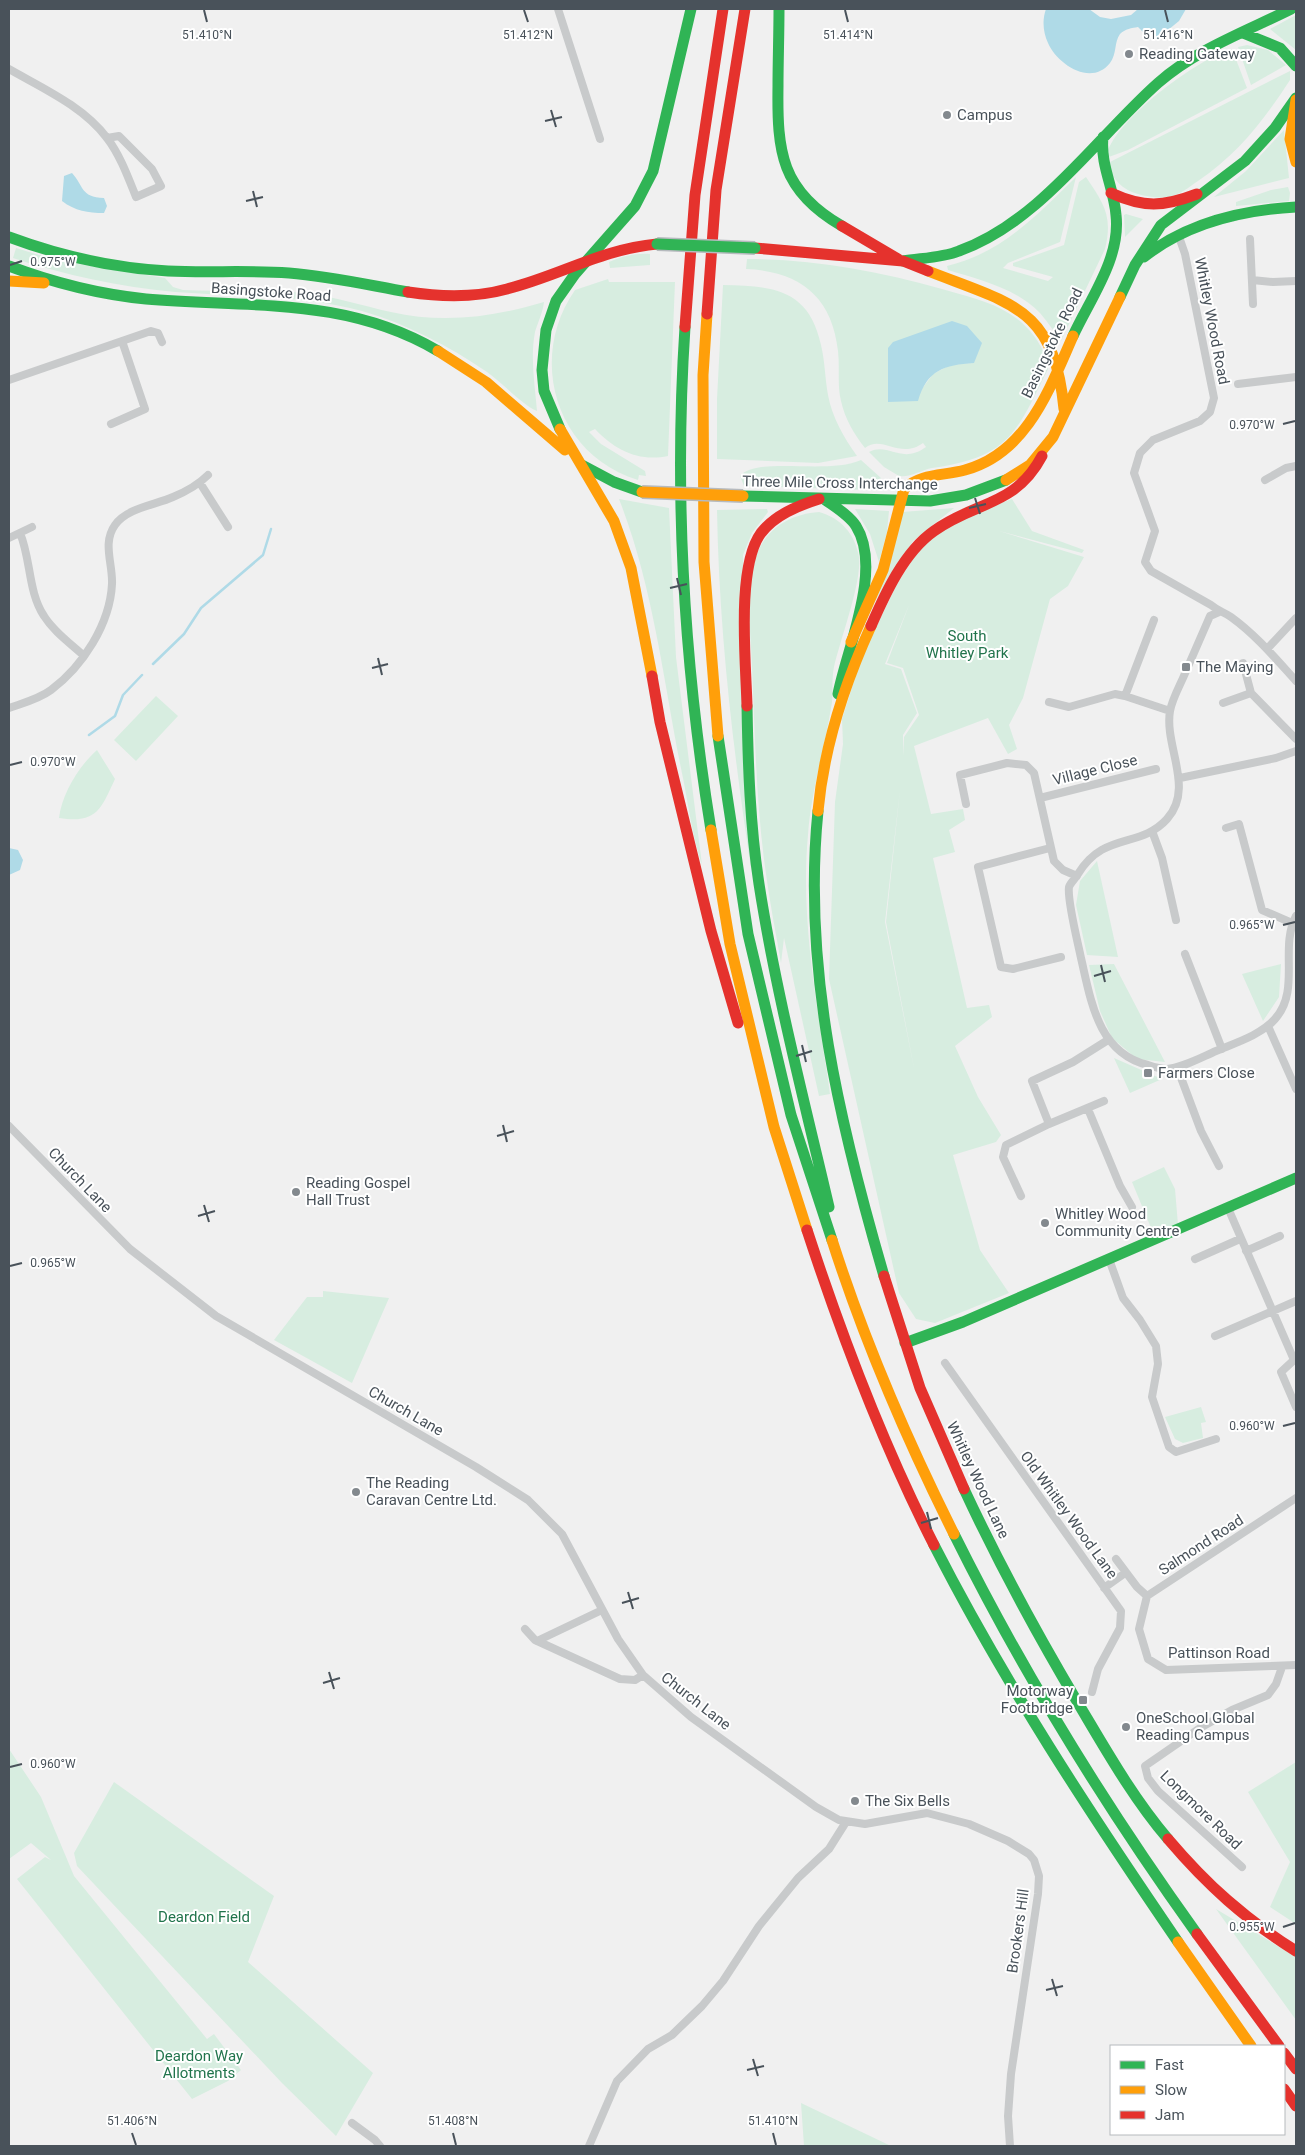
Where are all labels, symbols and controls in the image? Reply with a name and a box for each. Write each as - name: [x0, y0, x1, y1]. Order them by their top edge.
- text: 51.410°N: [182, 28, 232, 42]
- text: 51.412°N: [503, 28, 553, 42]
- text: 51.414°N: [823, 28, 873, 42]
- text: 51.416°N: [1143, 28, 1193, 42]
- place label: Reading Gateway: [1139, 45, 1255, 63]
- marker: Reading Gateway: [1123, 48, 1135, 60]
- place label: Campus: [957, 106, 1013, 124]
- marker: Campus: [941, 109, 953, 121]
- text: 0.975°W: [30, 255, 76, 269]
- street label: Whitley Wood Road: [1191, 256, 1233, 386]
- street label: Basingstoke Road: [210, 279, 332, 305]
- street label: Basingstoke Road: [1018, 285, 1086, 401]
- text: 0.970°W: [1229, 418, 1275, 432]
- street label: Three Mile Cross Interchange: [742, 472, 938, 494]
- park label: South Whitley Park: [926, 627, 1009, 662]
- place label: The Maying: [1196, 658, 1273, 676]
- marker: The Maying: [1180, 661, 1192, 673]
- street label: Village Close: [1051, 751, 1139, 789]
- text: 0.970°W: [30, 755, 76, 769]
- text: 0.965°W: [1229, 918, 1275, 932]
- place label: Farmers Close: [1158, 1064, 1255, 1082]
- marker: Farmers Close: [1142, 1067, 1154, 1079]
- street label: Church Lane: [45, 1144, 116, 1216]
- place label: Reading Gospel Hall Trust: [306, 1174, 410, 1209]
- marker: Reading Gospel Hall Trust: [290, 1186, 302, 1198]
- place label: Whitley Wood Community Centre: [1055, 1205, 1179, 1240]
- marker: Whitley Wood Community Centre: [1039, 1217, 1051, 1229]
- text: 0.965°W: [30, 1256, 76, 1270]
- street label: Church Lane: [365, 1382, 447, 1440]
- street label: Whitley Wood Lane: [943, 1419, 1013, 1542]
- text: 0.960°W: [1229, 1419, 1275, 1433]
- street label: Old Whitley Wood Lane: [1017, 1448, 1121, 1582]
- place label: The Reading Caravan Centre Ltd.: [366, 1474, 497, 1509]
- marker: The Reading Caravan Centre Ltd.: [350, 1486, 362, 1498]
- street label: Salmond Road: [1155, 1511, 1247, 1579]
- street label: Pattinson Road: [1168, 1644, 1270, 1662]
- street label: Church Lane: [658, 1668, 734, 1734]
- place label: Motorway Footbridge: [1001, 1682, 1073, 1717]
- marker: Motorway Footbridge: [1077, 1694, 1089, 1706]
- place label: OneSchool Global Reading Campus: [1136, 1709, 1255, 1744]
- marker: OneSchool Global Reading Campus: [1120, 1721, 1132, 1733]
- text: 0.960°W: [30, 1757, 76, 1771]
- street label: Longmore Road: [1157, 1767, 1245, 1853]
- place label: The Six Bells: [865, 1792, 950, 1810]
- marker: The Six Bells: [849, 1795, 861, 1807]
- street label: Brookers Hill: [1003, 1888, 1033, 1974]
- park label: Deardon Field: [158, 1908, 250, 1926]
- text: 0.955°W: [1229, 1920, 1275, 1934]
- legend: [1110, 2045, 1285, 2135]
- park label: Deardon Way Allotments: [155, 2047, 243, 2082]
- text: Fast: [1155, 2056, 1184, 2074]
- text: Slow: [1155, 2081, 1187, 2099]
- text: Jam: [1155, 2106, 1185, 2124]
- text: 51.406°N: [107, 2114, 157, 2128]
- text: 51.408°N: [428, 2114, 478, 2128]
- text: 51.410°N: [748, 2114, 798, 2128]

